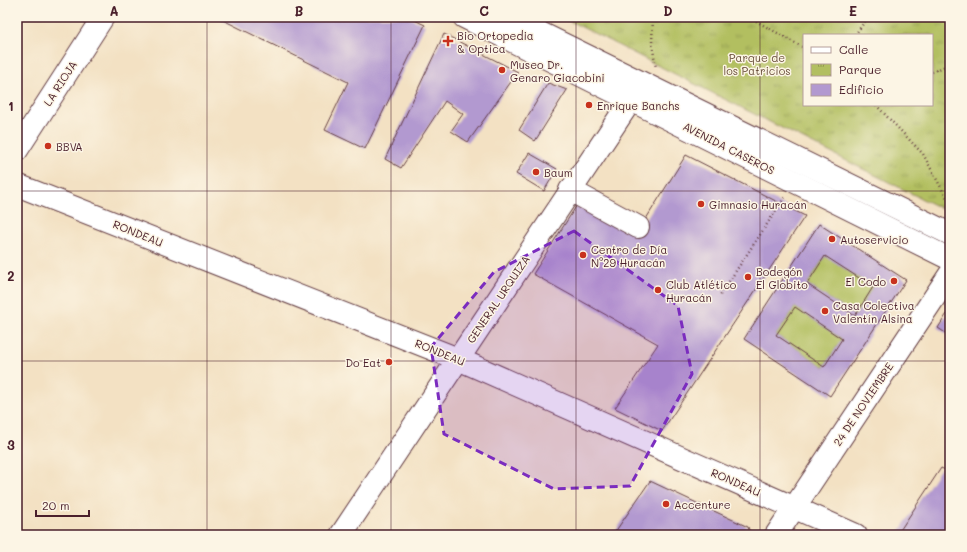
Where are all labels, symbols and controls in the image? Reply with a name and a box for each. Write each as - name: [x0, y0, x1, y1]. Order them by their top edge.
- text: A: [109, 2, 119, 19]
- text: B: [295, 2, 304, 19]
- text: C: [479, 2, 489, 19]
- text: D: [663, 2, 673, 19]
- text: E: [849, 2, 857, 19]
- place label: Bio Ortopedia & Optica: [457, 28, 534, 56]
- legend: [803, 34, 933, 106]
- marker: Bio Ortopedia & Optica: [442, 35, 454, 47]
- text: Calle: [839, 41, 869, 57]
- park label: Parque de los Patricios: [723, 50, 791, 78]
- street label: LA RIOJA: [40, 57, 80, 109]
- place label: Museo Dr. Genaro Giacobini: [510, 57, 605, 85]
- text: Parque: [839, 61, 882, 77]
- marker: Museo Dr. Genaro Giacobini: [497, 65, 507, 75]
- text: Edificio: [839, 81, 883, 97]
- text: 1: [8, 97, 14, 114]
- place label: Enrique Banchs: [597, 98, 679, 113]
- marker: Enrique Banchs: [584, 100, 594, 110]
- street label: AVENIDA CASEROS: [681, 118, 777, 178]
- place label: BBVA: [56, 139, 83, 154]
- marker: BBVA: [43, 141, 53, 151]
- place label: Baum: [544, 165, 572, 180]
- marker: Baum: [531, 167, 541, 177]
- place label: Gimnasio Huracán: [709, 197, 807, 212]
- marker: Gimnasio Huracán: [696, 199, 706, 209]
- street label: RONDEAU: [111, 216, 165, 250]
- place label: Autoservicio: [840, 232, 909, 247]
- marker: Autoservicio: [827, 234, 837, 244]
- place label: Centro de Día N°29 Huracán: [591, 242, 667, 270]
- marker: Centro de Día N°29 Huracán: [578, 250, 588, 260]
- street label: GENERAL URQUIZA: [463, 252, 533, 346]
- place label: Bodegón El Globito: [756, 264, 808, 292]
- text: 2: [7, 267, 15, 284]
- marker: Bodegón El Globito: [743, 272, 753, 282]
- place label: El Codo: [846, 274, 886, 289]
- marker: El Codo: [889, 276, 899, 286]
- place label: Club Atlético Huracán: [666, 277, 737, 305]
- marker: Club Atlético Huracán: [653, 285, 663, 295]
- place label: Casa Colectiva Valentín Alsina: [833, 298, 915, 326]
- marker: Casa Colectiva Valentín Alsina: [820, 306, 830, 316]
- street label: RONDEAU: [413, 335, 467, 369]
- place label: Do Eat: [345, 355, 381, 370]
- marker: Do Eat: [384, 357, 394, 367]
- street label: 24 DE NOVIEMBRE: [830, 359, 896, 449]
- text: 3: [7, 436, 15, 453]
- street label: RONDEAU: [709, 464, 763, 500]
- scale bar: [36, 492, 89, 518]
- text: 20 m: [42, 497, 70, 513]
- place label: Accenture: [674, 497, 731, 512]
- marker: Accenture: [661, 499, 671, 509]

